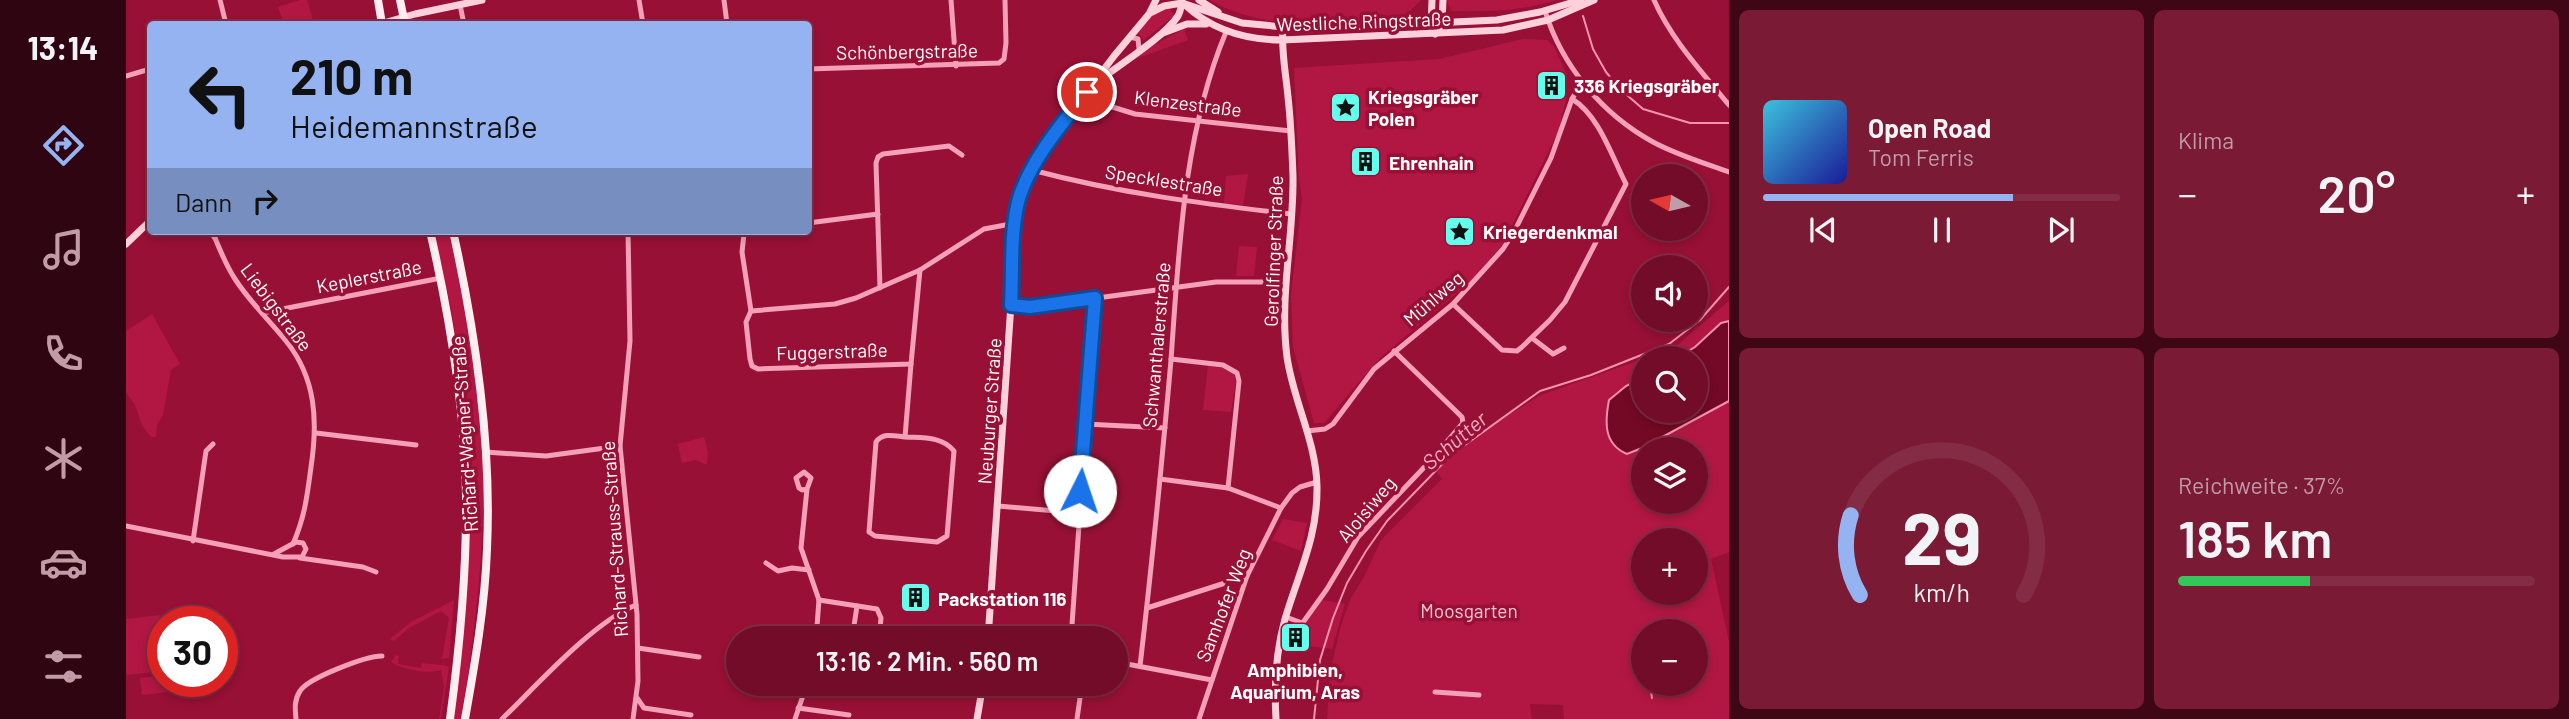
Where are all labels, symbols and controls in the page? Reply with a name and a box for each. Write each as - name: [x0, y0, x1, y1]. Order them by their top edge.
- street label: Westliche Ringstraße: [1276, 6, 1452, 36]
- text: 13:14: [28, 28, 98, 66]
- street label: Schönbergstraße: [836, 38, 978, 64]
- text: 210 m: [290, 46, 413, 105]
- icon: left: [175, 49, 266, 140]
- pin: [1057, 62, 1117, 122]
- building icon: 336 Kriegsgräber: [1534, 68, 1568, 102]
- icon: arrive: [1068, 73, 1106, 111]
- place label: 336 Kriegsgräber: [1574, 74, 1720, 97]
- street label: Klenzestraße: [1133, 85, 1243, 121]
- place label: Kriegsgräber Polen: [1368, 85, 1479, 130]
- place icon: Kriegsgräber Polen: [1328, 90, 1362, 124]
- text: Heidemannstraße: [290, 106, 538, 144]
- text: Open Road: [1868, 112, 1991, 143]
- icon: directions: [39, 121, 88, 170]
- text: Klima: [2178, 126, 2234, 154]
- text: Tom Ferris: [1868, 143, 1974, 171]
- building icon: Ehrenhain: [1349, 145, 1383, 179]
- place label: Ehrenhain: [1389, 151, 1474, 174]
- street label: Specklestraße: [1104, 159, 1224, 201]
- text: 20°: [2318, 161, 2395, 223]
- north arrow: [1631, 164, 1708, 242]
- map controls: [1631, 164, 1708, 696]
- text: −: [2178, 170, 2197, 216]
- text: +: [2516, 170, 2535, 216]
- street label: Gerolfinger Straße: [1259, 175, 1287, 327]
- icon: right: [246, 182, 284, 220]
- text: Dann: [175, 186, 232, 217]
- icon: previous: [1804, 211, 1842, 249]
- icon: pause: [1923, 211, 1961, 249]
- icon: next: [2042, 211, 2080, 249]
- place icon: Kriegerdenkmal: [1443, 214, 1477, 248]
- place label: Kriegerdenkmal: [1483, 220, 1618, 243]
- icon: music: [39, 225, 88, 274]
- street label: Keplerstraße: [314, 255, 424, 297]
- button: sound: [1631, 255, 1708, 332]
- street label: Liebigstraße: [236, 258, 318, 356]
- street label: Schwanthalerstraße: [1137, 261, 1175, 429]
- street label: Mühlweg: [1398, 266, 1468, 330]
- icon: phone: [39, 329, 88, 378]
- street label: Richard-Wagner-Straße: [446, 335, 482, 533]
- street label: Neuburger Straße: [972, 337, 1006, 485]
- street label: Fuggerstraße: [776, 338, 888, 364]
- button: search: [1631, 346, 1708, 423]
- water label: Schutter: [1416, 405, 1492, 474]
- icon: climate: [39, 434, 88, 483]
- button: layers: [1631, 437, 1708, 514]
- street label: Richard-Strauss-Straße: [596, 440, 632, 638]
- position arrow: [1043, 454, 1117, 528]
- street label: Aloisiweg: [1332, 471, 1400, 547]
- text: Reichweite · 37%: [2178, 471, 2345, 499]
- text: 29: [1902, 492, 1981, 580]
- text: 185 km: [2178, 506, 2332, 568]
- button: +: [1631, 528, 1708, 605]
- icon: car: [39, 538, 88, 587]
- street label: Samhofer Weg: [1191, 545, 1255, 665]
- text: km/h: [1913, 576, 1970, 606]
- building icon: Packstation 116: [898, 581, 932, 615]
- place label: Packstation 116: [938, 587, 1067, 610]
- park label: Moosgarten: [1420, 599, 1518, 622]
- speed limit sign: 30: [147, 606, 238, 697]
- button: −: [1631, 619, 1708, 696]
- building icon: Amphibien, Aquarium, Aras: [1278, 621, 1312, 655]
- icon: filters: [39, 642, 88, 691]
- text: 13:16 · 2 Min. · 560 m: [816, 645, 1038, 676]
- place label: Amphibien, Aquarium, Aras: [1230, 658, 1360, 703]

